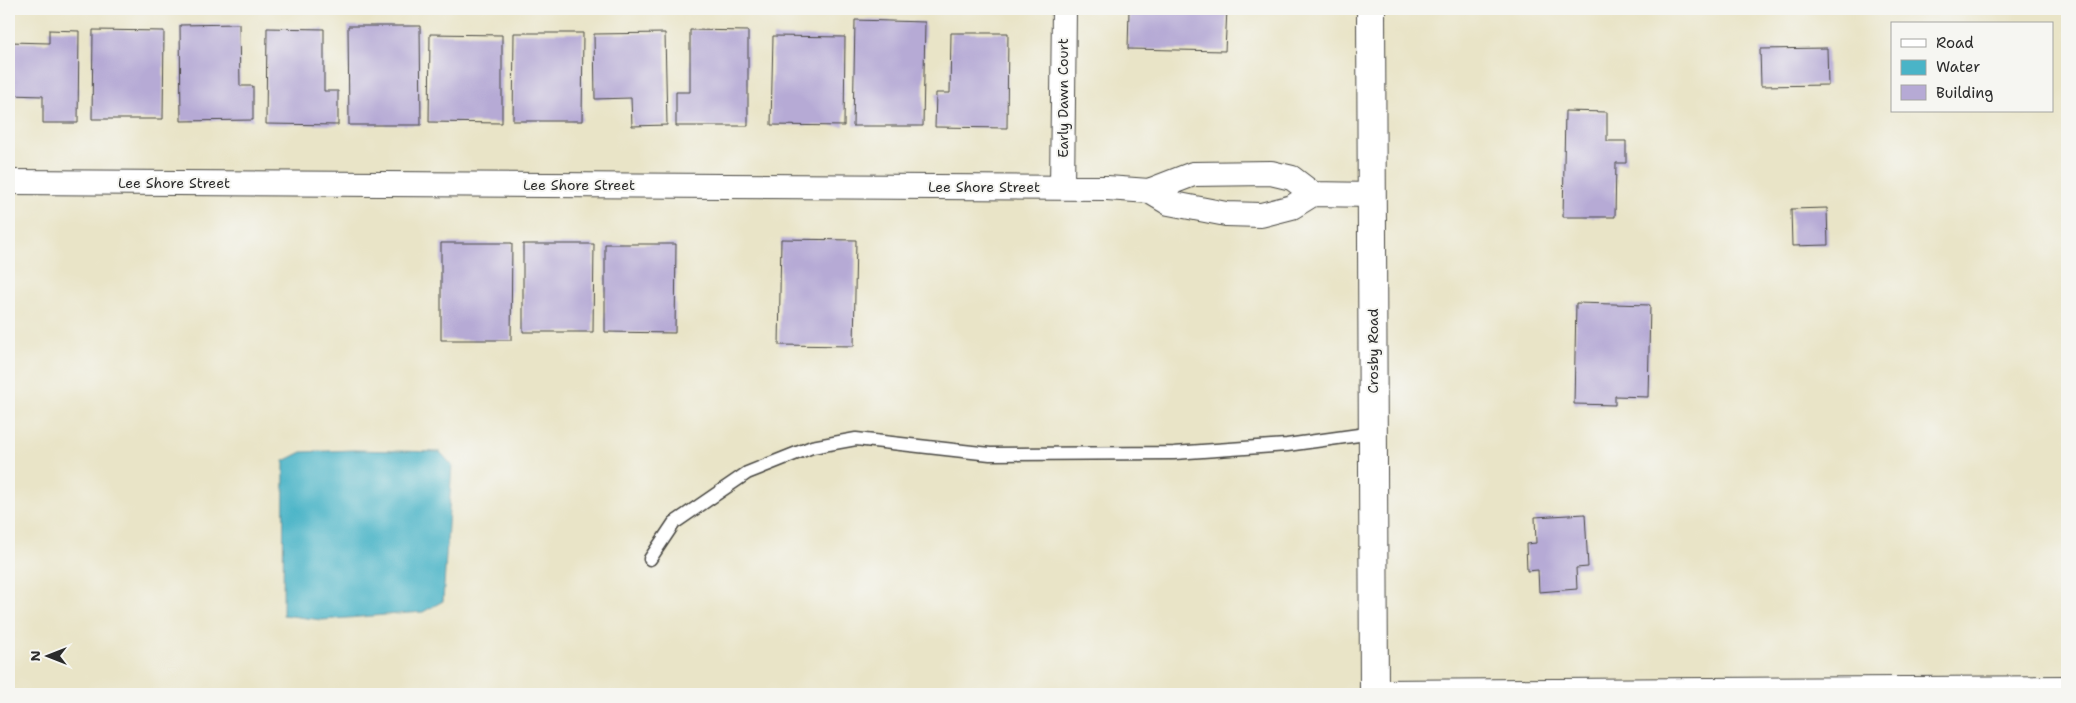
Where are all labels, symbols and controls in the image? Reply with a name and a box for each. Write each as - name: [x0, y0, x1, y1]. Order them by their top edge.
- legend: [1891, 22, 2054, 112]
- text: Road: [1936, 33, 1974, 53]
- street label: Early Dawn Court: [1054, 38, 1072, 158]
- text: Water: [1936, 57, 1980, 77]
- text: Building: [1936, 83, 1993, 103]
- street label: Lee Shore Street: [118, 174, 230, 192]
- street label: Lee Shore Street: [523, 176, 635, 194]
- street label: Lee Shore Street: [928, 178, 1040, 196]
- street label: Crosby Road: [1364, 308, 1382, 394]
- north arrow: [22, 630, 72, 680]
- text: N: [26, 650, 44, 662]

